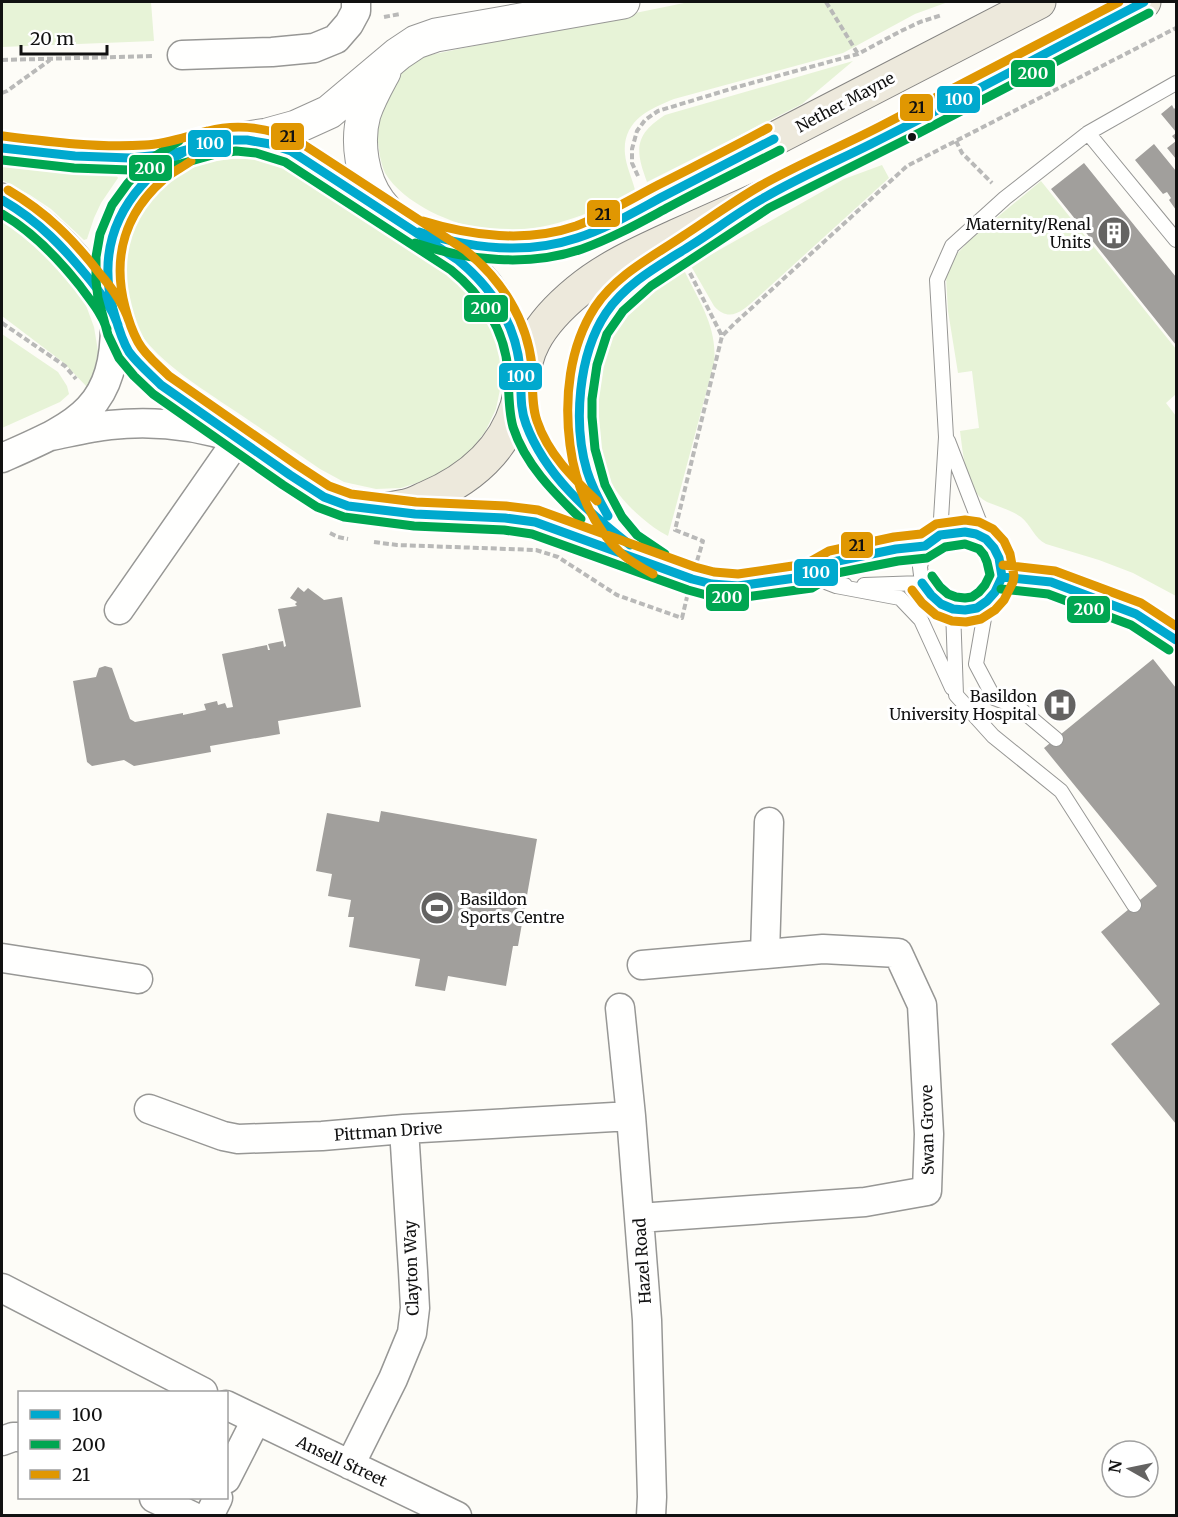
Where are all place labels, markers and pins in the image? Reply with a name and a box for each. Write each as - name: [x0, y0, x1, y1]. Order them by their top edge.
- unlabelled marker: [906, 131, 918, 143]
- place label: Maternity/Renal Units: [966, 214, 1091, 252]
- building icon: Maternity/Renal Units: [1096, 215, 1132, 251]
- place label: Basildon University Hospital: [889, 686, 1037, 724]
- hospital icon: Basildon University Hospital: [1042, 687, 1078, 723]
- place label: Basildon Sports Centre: [460, 889, 564, 927]
- sports icon: Basildon Sports Centre: [419, 890, 455, 926]

